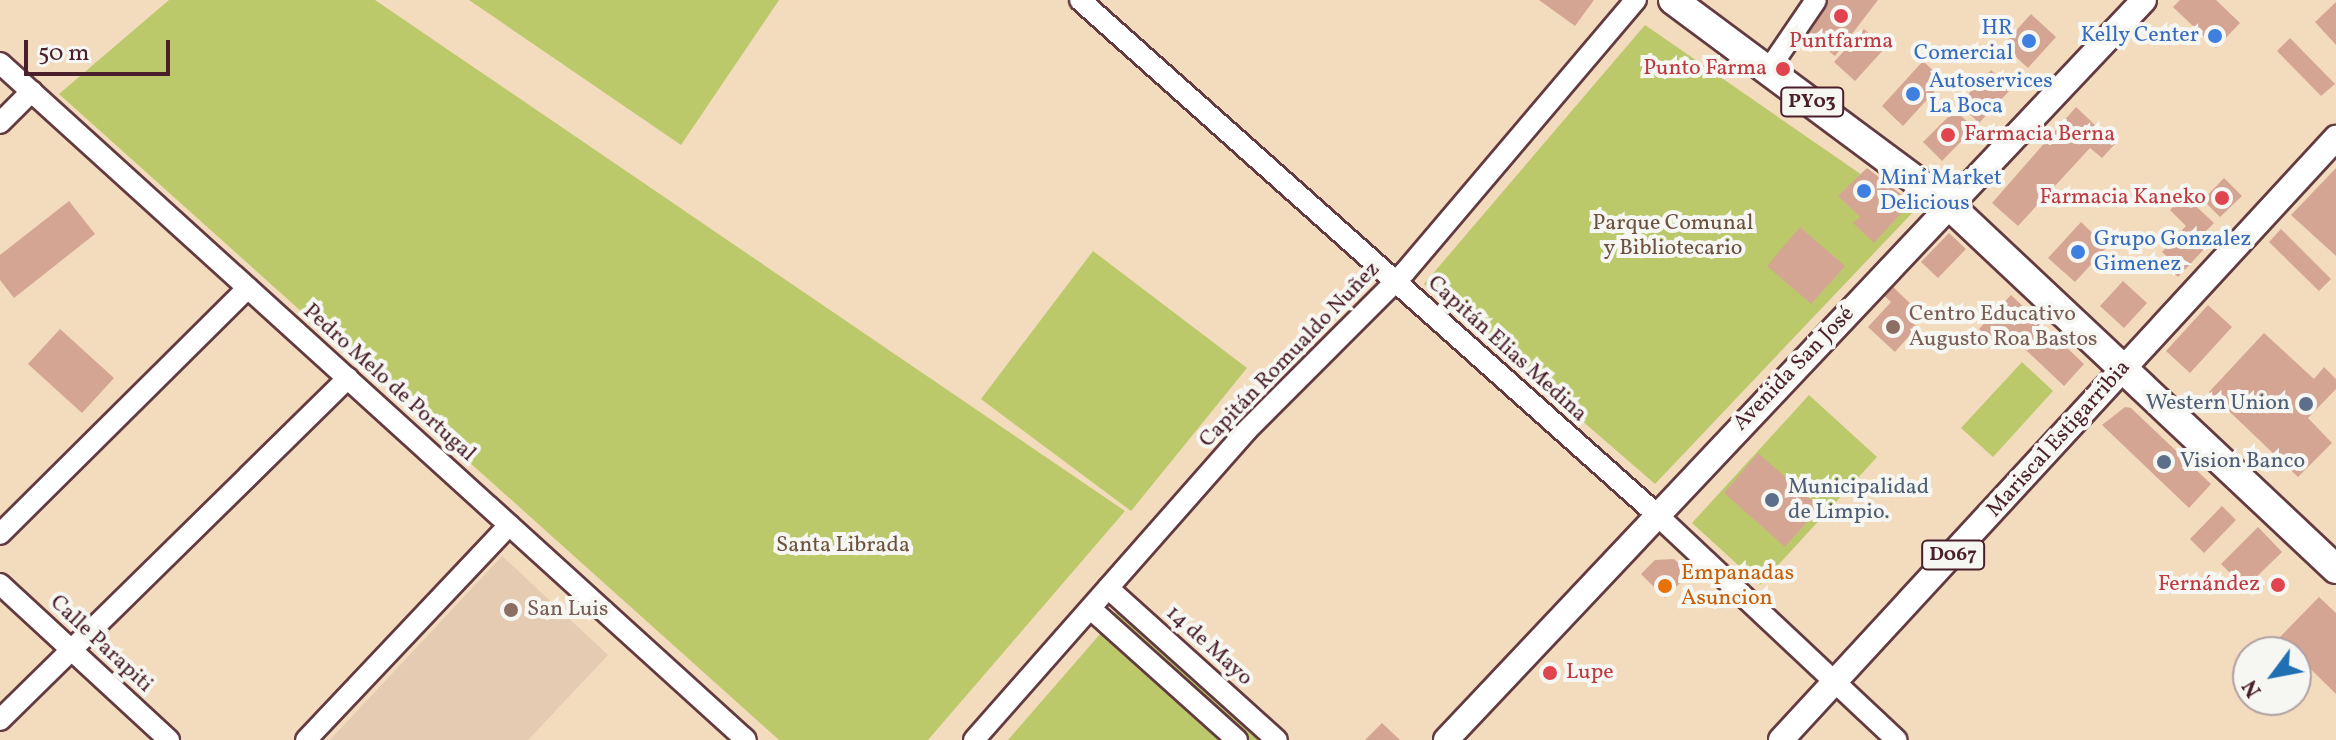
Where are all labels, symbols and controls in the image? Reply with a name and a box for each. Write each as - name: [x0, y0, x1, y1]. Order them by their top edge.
- marker: Puntfarma: [1832, 7, 1850, 25]
- place label: HR Comercial: [1914, 15, 2013, 66]
- place label: Kelly Center: [2080, 23, 2199, 49]
- scale bar: [28, 24, 174, 74]
- marker: Kelly Center: [2206, 27, 2224, 45]
- place label: Puntfarma: [1789, 29, 1893, 55]
- marker: HR Comercial: [2020, 32, 2038, 50]
- text: 50 m: [38, 37, 90, 71]
- place label: Punto Farma: [1643, 56, 1767, 82]
- marker: Punto Farma: [1774, 60, 1792, 78]
- place label: Autoservices La Boca: [1929, 68, 2053, 120]
- marker: Autoservices La Boca: [1904, 85, 1922, 103]
- road number: PY03: [1780, 86, 1844, 118]
- place label: Farmacia Berna: [1964, 122, 2115, 148]
- marker: Farmacia Berna: [1939, 126, 1957, 144]
- place label: Mini Market Delicious: [1880, 165, 2002, 216]
- marker: Mini Market Delicious: [1855, 182, 1873, 200]
- place label: Farmacia Kaneko: [2040, 185, 2206, 211]
- marker: Farmacia Kaneko: [2213, 189, 2231, 207]
- park label: Parque Comunal y Bibliotecario: [1593, 210, 1753, 262]
- place label: Grupo Gonzalez Gimenez: [2094, 226, 2251, 278]
- marker: Grupo Gonzalez Gimenez: [2069, 243, 2087, 261]
- street label: Capitán Romualdo Nuñez: [1194, 257, 1386, 453]
- street label: Capitán Elias Medina: [1422, 270, 1592, 428]
- street label: Pedro Melo de Portugal: [297, 299, 481, 467]
- street label: Avenida San José: [1728, 301, 1860, 437]
- place label: Centro Educativo Augusto Roa Bastos: [1909, 301, 2097, 352]
- marker: Centro Educativo Augusto Roa Bastos: [1884, 318, 1902, 336]
- street label: Mariscal Estigarribia: [1982, 355, 2136, 523]
- place label: Western Union: [2146, 391, 2290, 417]
- marker: Western Union: [2297, 395, 2315, 413]
- place label: Vision Banco: [2180, 449, 2305, 475]
- marker: Vision Banco: [2155, 453, 2173, 471]
- place label: Municipalidad de Limpio.: [1788, 474, 1929, 526]
- marker: Municipalidad de Limpio.: [1763, 491, 1781, 509]
- park label: Santa Librada: [776, 533, 910, 559]
- road number: D067: [1921, 539, 1985, 571]
- place label: Empanadas Asuncion: [1681, 560, 1794, 612]
- place label: Fernández: [2158, 572, 2260, 598]
- marker: Fernández: [2267, 574, 2289, 596]
- marker: Empanadas Asuncion: [1656, 577, 1674, 595]
- street label: Calle Parapiti: [44, 590, 158, 698]
- place label: San Luis: [527, 597, 608, 623]
- street label: 14 de Mayo: [1160, 600, 1258, 692]
- marker: San Luis: [502, 601, 520, 619]
- north arrow: [2232, 636, 2312, 716]
- place label: Lupe: [1566, 660, 1614, 686]
- marker: Lupe: [1541, 664, 1559, 682]
- text: N: [2236, 673, 2270, 703]

